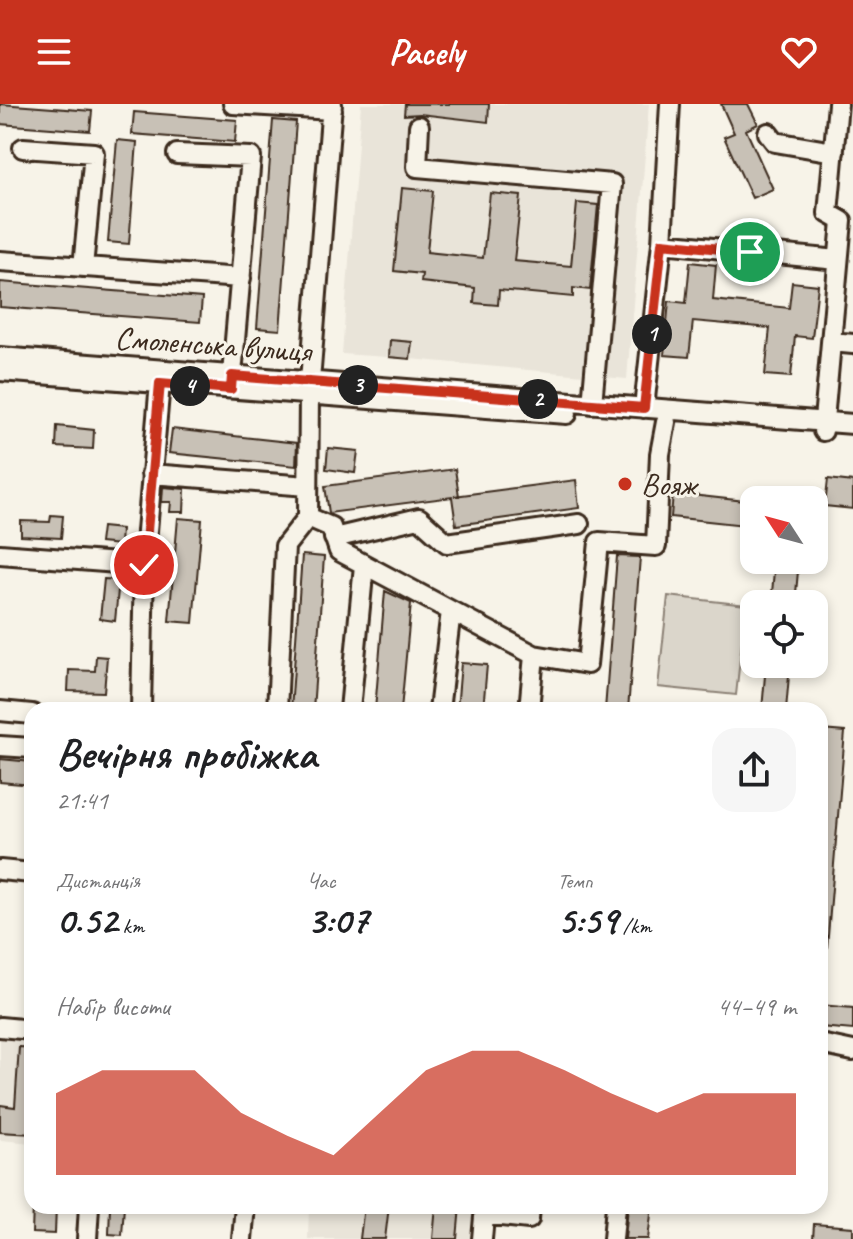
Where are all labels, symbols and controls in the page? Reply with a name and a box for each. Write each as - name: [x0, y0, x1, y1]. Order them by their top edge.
- text: Pacely: [389, 29, 464, 75]
- icon: menu: [32, 30, 76, 74]
- icon: heart: [777, 30, 821, 74]
- pin: [716, 218, 784, 286]
- icon: arrive: [728, 230, 772, 274]
- pin: 1: [632, 314, 672, 354]
- street label: Смоленська вулиця: [114, 317, 314, 372]
- text: 1: [647, 320, 657, 348]
- pin: 3: [338, 365, 378, 405]
- pin: 4: [170, 366, 210, 406]
- text: 3: [353, 371, 363, 399]
- text: 4: [185, 372, 195, 400]
- pin: 2: [518, 379, 558, 419]
- text: 2: [533, 385, 543, 413]
- place label: Вояж: [641, 464, 699, 505]
- marker: Вояж: [616, 475, 634, 493]
- north arrow: [740, 486, 828, 574]
- map controls: [740, 486, 828, 678]
- pin: [110, 531, 178, 599]
- icon: check: [122, 543, 166, 587]
- button: locate: [740, 590, 828, 678]
- text: Вечірня пробіжка: [56, 726, 316, 781]
- button: share: [712, 728, 796, 812]
- text: 21:41: [56, 784, 108, 817]
- text: Дистанція: [56, 867, 140, 895]
- text: Час: [307, 867, 336, 895]
- text: Темп: [557, 867, 593, 895]
- text: 0.52: [56, 895, 117, 945]
- text: 3:07: [307, 895, 368, 945]
- text: 5:59: [557, 895, 618, 945]
- text: km: [117, 912, 144, 940]
- text: /km: [618, 912, 652, 940]
- text: Набір висоти: [56, 990, 169, 1023]
- text: 44–49 m: [717, 990, 796, 1023]

